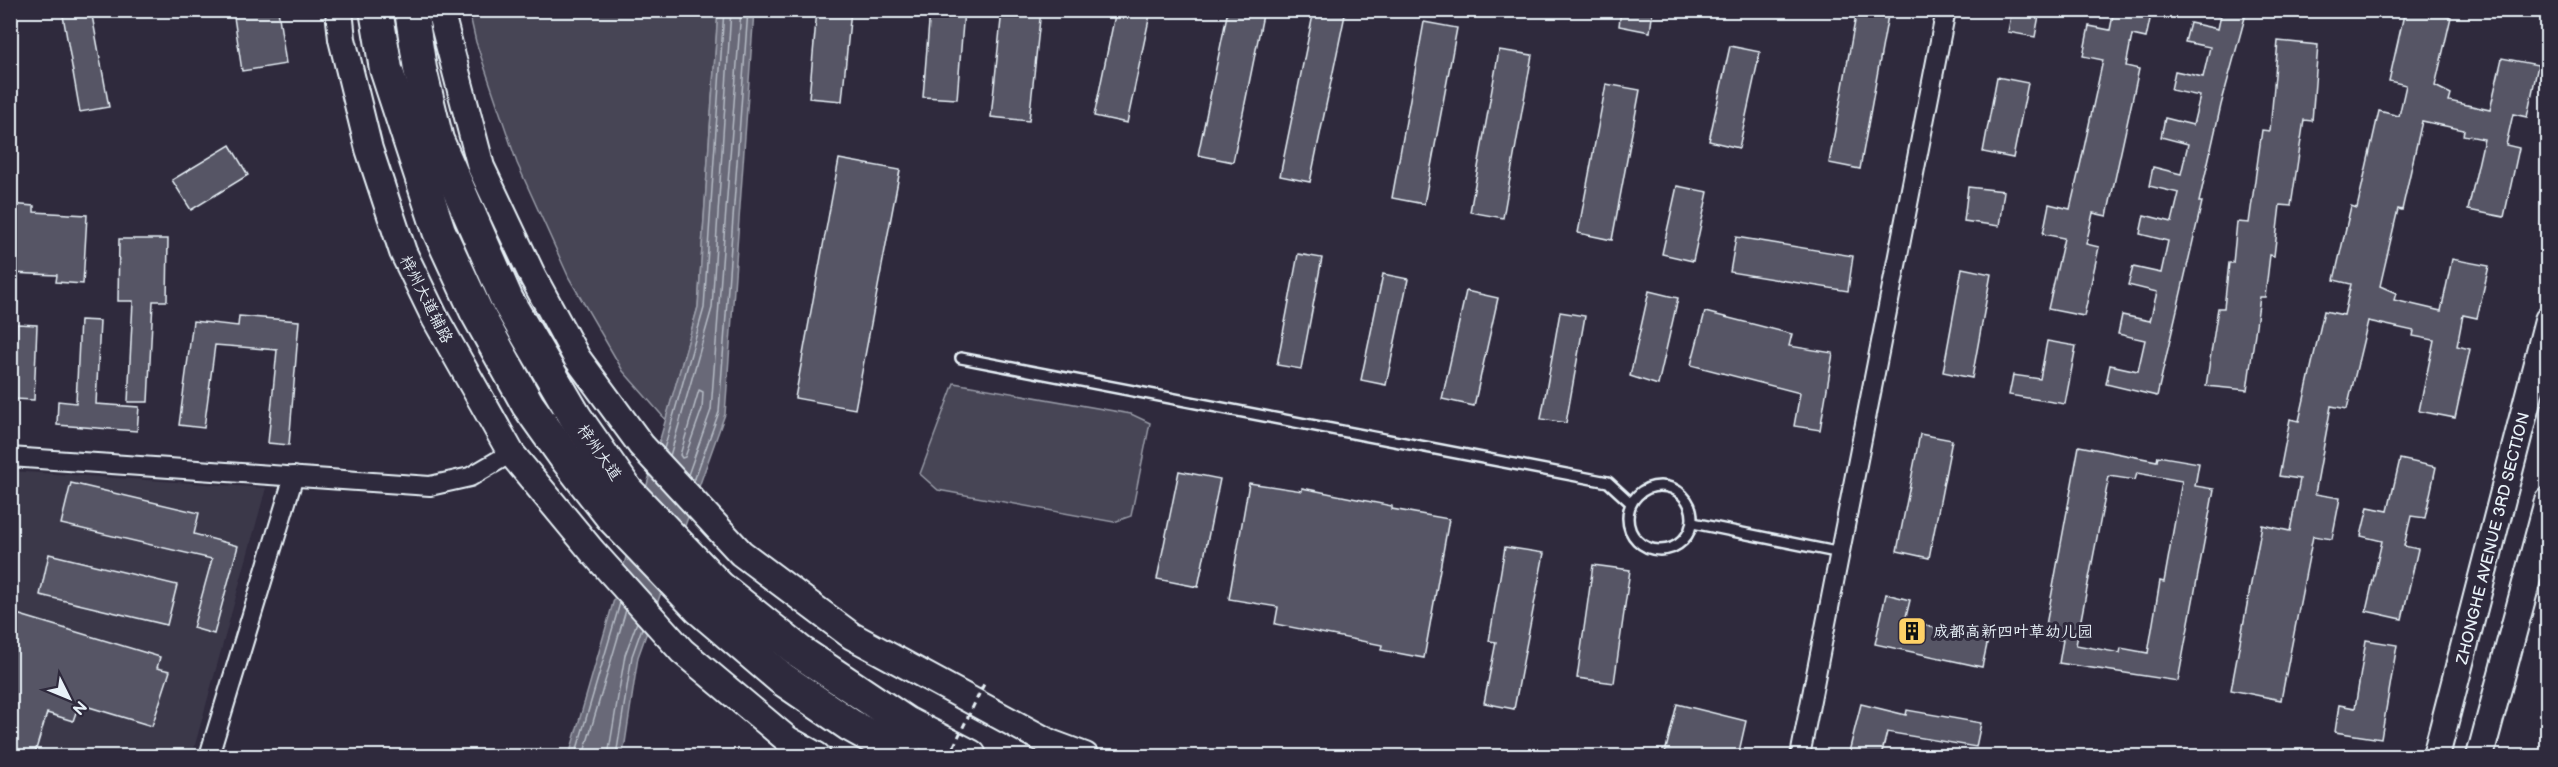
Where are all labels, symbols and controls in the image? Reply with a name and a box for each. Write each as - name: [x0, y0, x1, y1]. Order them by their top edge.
- street label: 梓州大道辅路: [395, 253, 456, 347]
- street label: ZHONGHE AVENUE 3RD SECTION: [2453, 410, 2534, 667]
- street label: 梓州大道: [573, 421, 625, 485]
- building icon: 成都高新四叶草幼儿园: [1896, 615, 1928, 647]
- place label: 成都高新四叶草幼儿园: [1933, 623, 2093, 642]
- north arrow: [39, 668, 99, 728]
- text: N: [68, 696, 90, 718]

